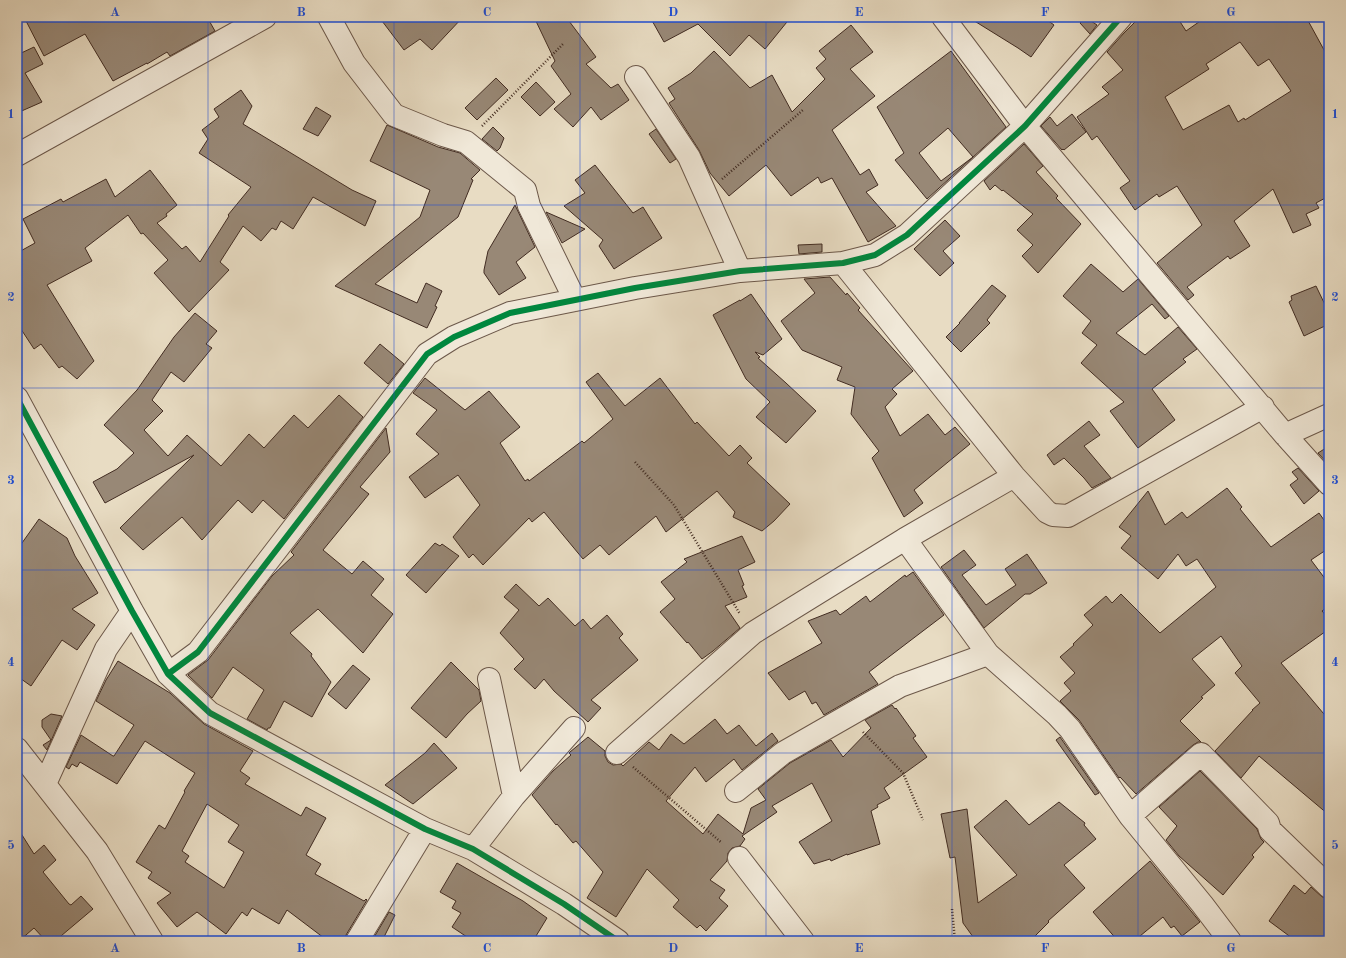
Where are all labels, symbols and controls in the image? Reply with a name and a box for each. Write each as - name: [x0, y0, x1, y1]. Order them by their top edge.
- text: A: [110, 6, 120, 19]
- text: B: [296, 6, 306, 19]
- text: C: [483, 6, 491, 19]
- text: D: [668, 6, 678, 19]
- text: E: [855, 6, 864, 19]
- text: F: [1041, 6, 1050, 19]
- text: G: [1226, 6, 1236, 19]
- text: 1: [7, 108, 15, 121]
- text: 1: [1331, 108, 1339, 121]
- text: 2: [7, 291, 15, 304]
- text: 2: [1331, 291, 1339, 304]
- text: 3: [7, 474, 15, 487]
- text: 3: [1331, 474, 1339, 487]
- text: 4: [7, 656, 15, 669]
- text: 4: [1331, 656, 1339, 669]
- text: 5: [7, 839, 15, 852]
- text: 5: [1331, 839, 1339, 852]
- text: A: [110, 942, 120, 955]
- text: B: [296, 942, 306, 955]
- text: C: [483, 942, 491, 955]
- text: D: [668, 942, 678, 955]
- text: E: [855, 942, 864, 955]
- text: F: [1041, 942, 1050, 955]
- text: G: [1226, 942, 1236, 955]

